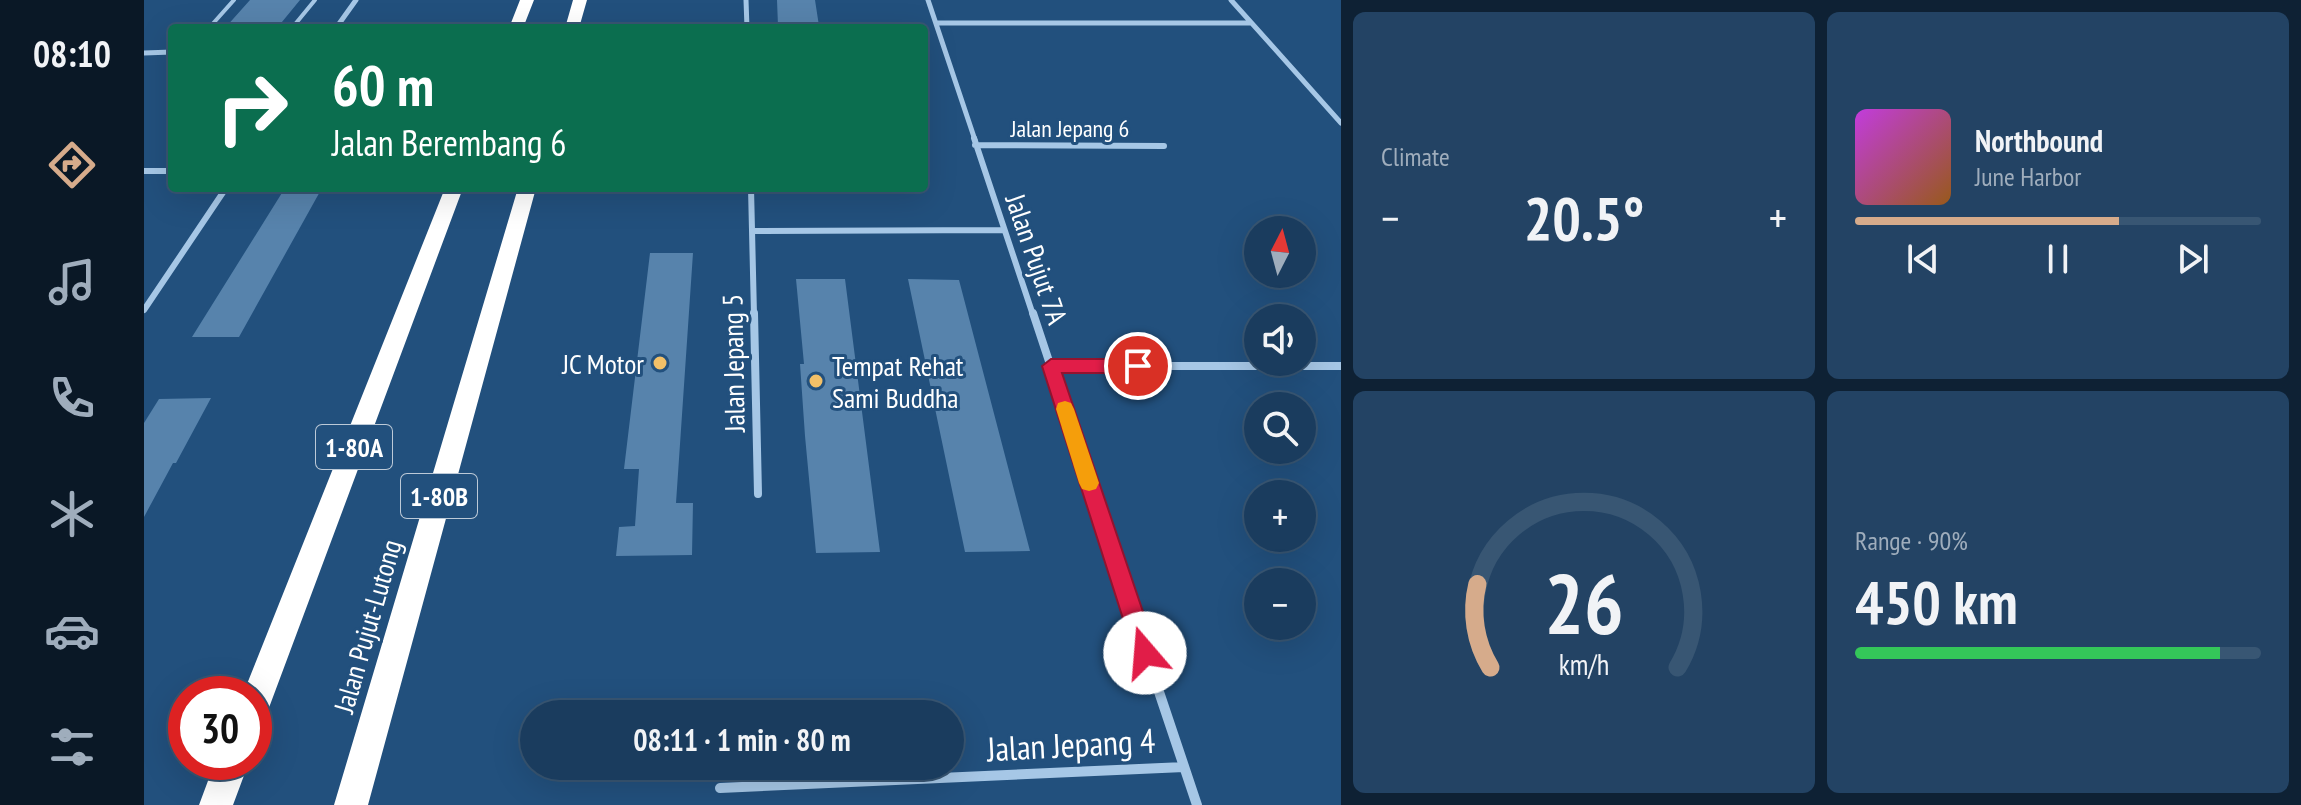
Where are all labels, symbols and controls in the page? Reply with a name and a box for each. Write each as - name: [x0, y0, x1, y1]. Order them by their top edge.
- text: 08:10: [33, 30, 111, 77]
- text: 60 m: [332, 49, 434, 121]
- icon: right: [200, 56, 304, 160]
- street label: Jalan Jepang 6: [1010, 113, 1129, 144]
- text: Jalan Berembang 6: [332, 119, 567, 166]
- text: Northbound: [1975, 121, 2103, 160]
- icon: directions: [44, 137, 100, 193]
- text: Climate: [1381, 140, 1450, 173]
- text: June Harbor: [1975, 160, 2081, 193]
- text: 20.5°: [1524, 179, 1644, 257]
- street label: Jalan Pujut 7A: [997, 188, 1077, 330]
- text: −: [1381, 189, 1399, 246]
- text: +: [1769, 189, 1787, 246]
- north arrow: [1244, 216, 1316, 288]
- map controls: [1244, 216, 1316, 640]
- icon: previous: [1901, 237, 1945, 281]
- icon: pause: [2036, 237, 2080, 281]
- icon: next: [2171, 237, 2215, 281]
- icon: music: [44, 254, 100, 310]
- street label: Jalan Jepang 5: [713, 293, 753, 434]
- button: sound: [1244, 304, 1316, 376]
- pin: [1104, 332, 1172, 400]
- icon: arrive: [1116, 344, 1160, 388]
- place label: JC Motor: [561, 345, 644, 382]
- place label: Tempat Rehat Sami Buddha: [832, 347, 964, 416]
- marker: JC Motor: [651, 354, 669, 372]
- icon: phone: [44, 370, 100, 426]
- marker: Tempat Rehat Sami Buddha: [807, 372, 825, 390]
- button: search: [1244, 392, 1316, 464]
- road number: 1-80A: [316, 425, 392, 469]
- road number: 1-80B: [401, 474, 477, 518]
- button: +: [1244, 480, 1316, 552]
- icon: climate: [44, 486, 100, 542]
- text: Range · 90%: [1855, 524, 1968, 557]
- street label: Jalan Pujut-Lutong: [324, 535, 409, 718]
- text: 26: [1544, 548, 1624, 656]
- text: 450 km: [1855, 563, 2018, 641]
- button: −: [1244, 568, 1316, 640]
- icon: car: [44, 603, 100, 659]
- position arrow: [1103, 611, 1187, 695]
- text: km/h: [1559, 646, 1609, 683]
- speed limit sign: 30: [168, 676, 272, 780]
- street label: Jalan Jepang 4: [985, 718, 1156, 770]
- icon: filters: [44, 719, 100, 775]
- text: 08:11 · 1 min · 80 m: [633, 720, 851, 759]

